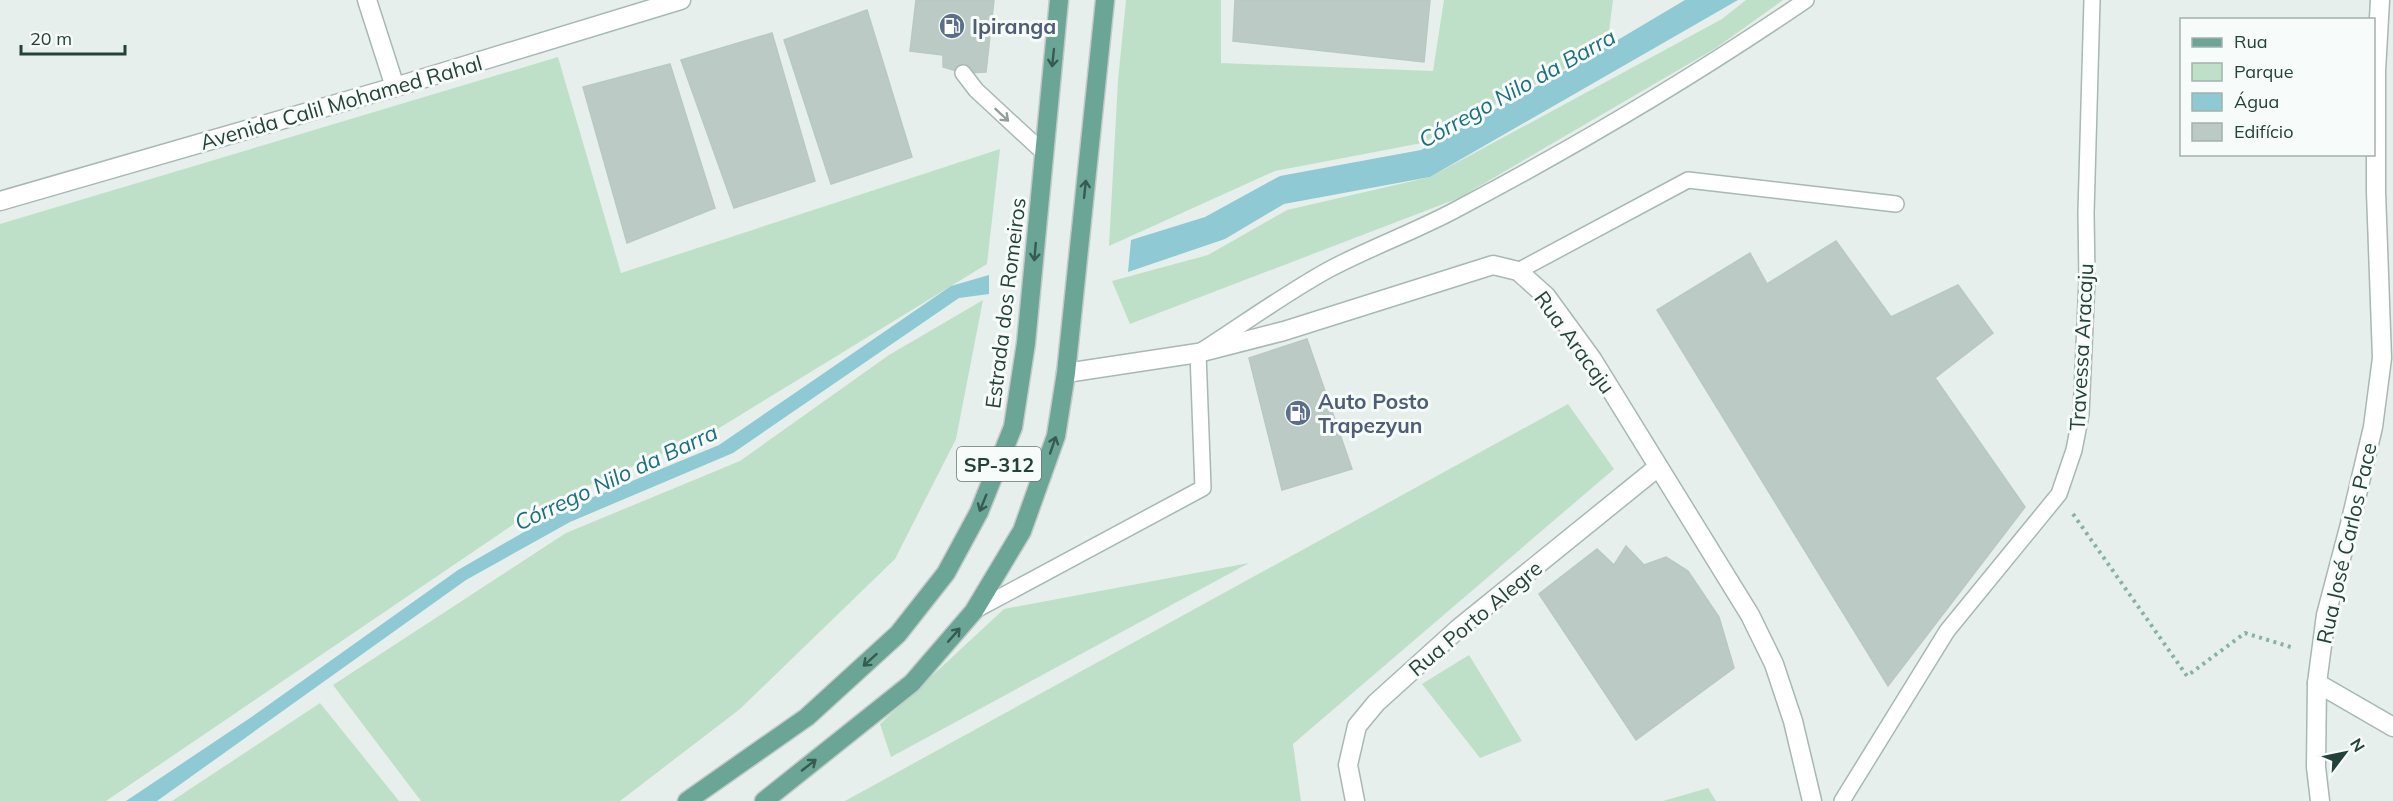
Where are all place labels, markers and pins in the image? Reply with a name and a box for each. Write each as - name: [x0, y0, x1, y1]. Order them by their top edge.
- fuel station icon: Ipiranga: [937, 11, 967, 41]
- place label: Ipiranga: [972, 13, 1056, 39]
- place label: Auto Posto Trapezyun: [1318, 388, 1429, 438]
- fuel station icon: Auto Posto Trapezyun: [1283, 398, 1313, 428]

